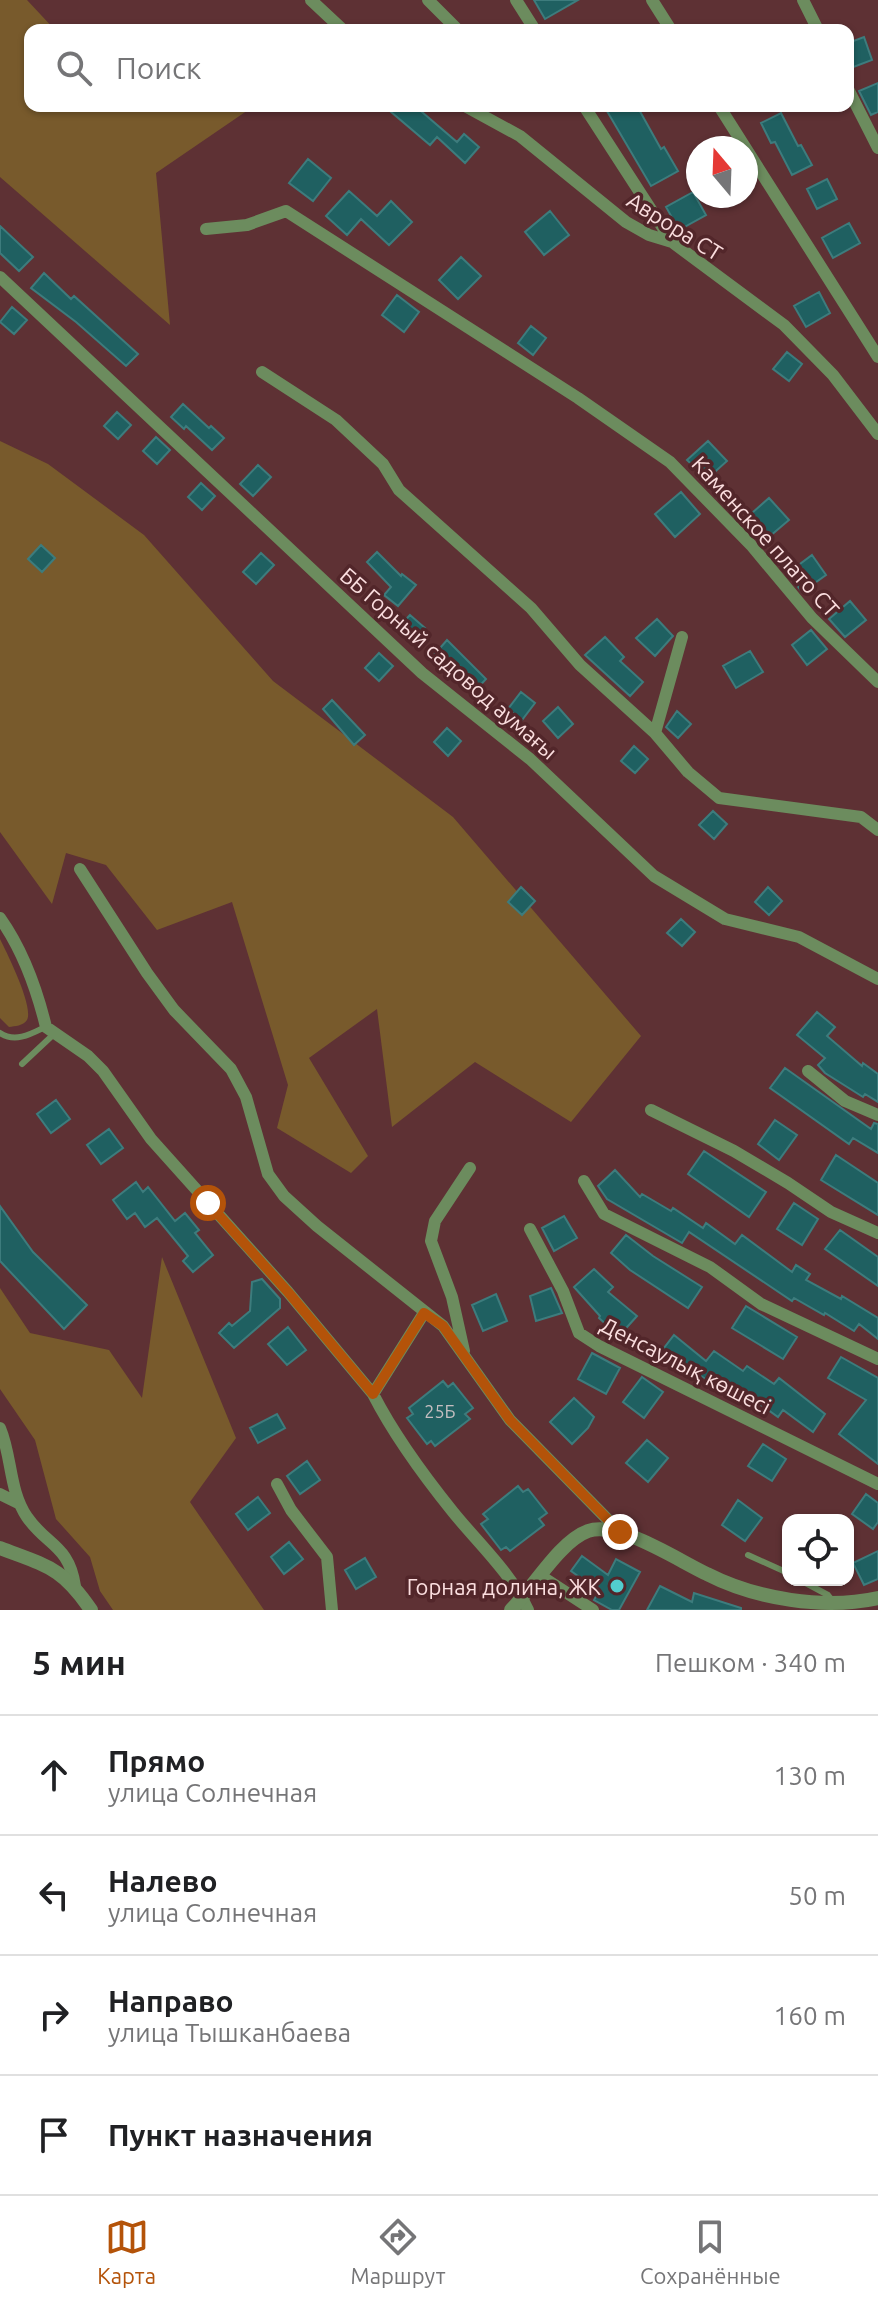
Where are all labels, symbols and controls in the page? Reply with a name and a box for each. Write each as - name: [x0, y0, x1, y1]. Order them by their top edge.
- search box: [24, 24, 854, 112]
- icon: search: [52, 46, 96, 90]
- text: Поиск: [116, 51, 201, 85]
- north arrow: [686, 136, 758, 208]
- street label: Аврора СТ: [623, 187, 727, 265]
- street label: Каменское плато СТ: [687, 451, 845, 621]
- street label: ББ Горный садовод аумағы: [336, 562, 562, 764]
- route start: [190, 1185, 226, 1221]
- street label: Денсаулық көшесі: [597, 1311, 775, 1419]
- house number: 25Б: [424, 1401, 456, 1421]
- route end: [602, 1514, 638, 1550]
- map controls: [782, 1514, 854, 1586]
- button: locate: [782, 1514, 854, 1586]
- place label: Горная долина, ЖК: [407, 1574, 602, 1599]
- marker: Горная долина, ЖК: [608, 1577, 626, 1595]
- text: 5 мин: [32, 1643, 126, 1681]
- text: Пешком · 340 m: [655, 1648, 846, 1677]
- text: Прямо: [108, 1744, 205, 1778]
- icon: ahead: [32, 1753, 76, 1797]
- text: 130 m: [774, 1761, 846, 1790]
- text: улица Солнечная: [108, 1778, 317, 1807]
- text: Налево: [108, 1864, 218, 1898]
- icon: left: [32, 1873, 76, 1917]
- text: 50 m: [788, 1881, 846, 1910]
- text: улица Солнечная: [108, 1898, 317, 1927]
- text: Направо: [108, 1984, 234, 2018]
- icon: right: [32, 1993, 76, 2037]
- text: 160 m: [774, 2001, 846, 2030]
- text: улица Тышканбаева: [108, 2018, 351, 2047]
- icon: arrive: [32, 2113, 76, 2157]
- text: Пункт назначения: [108, 2118, 373, 2152]
- tab: Карта: [97, 2215, 156, 2288]
- tab: Маршрут: [351, 2215, 445, 2288]
- tab: Сохранённые: [640, 2215, 781, 2288]

